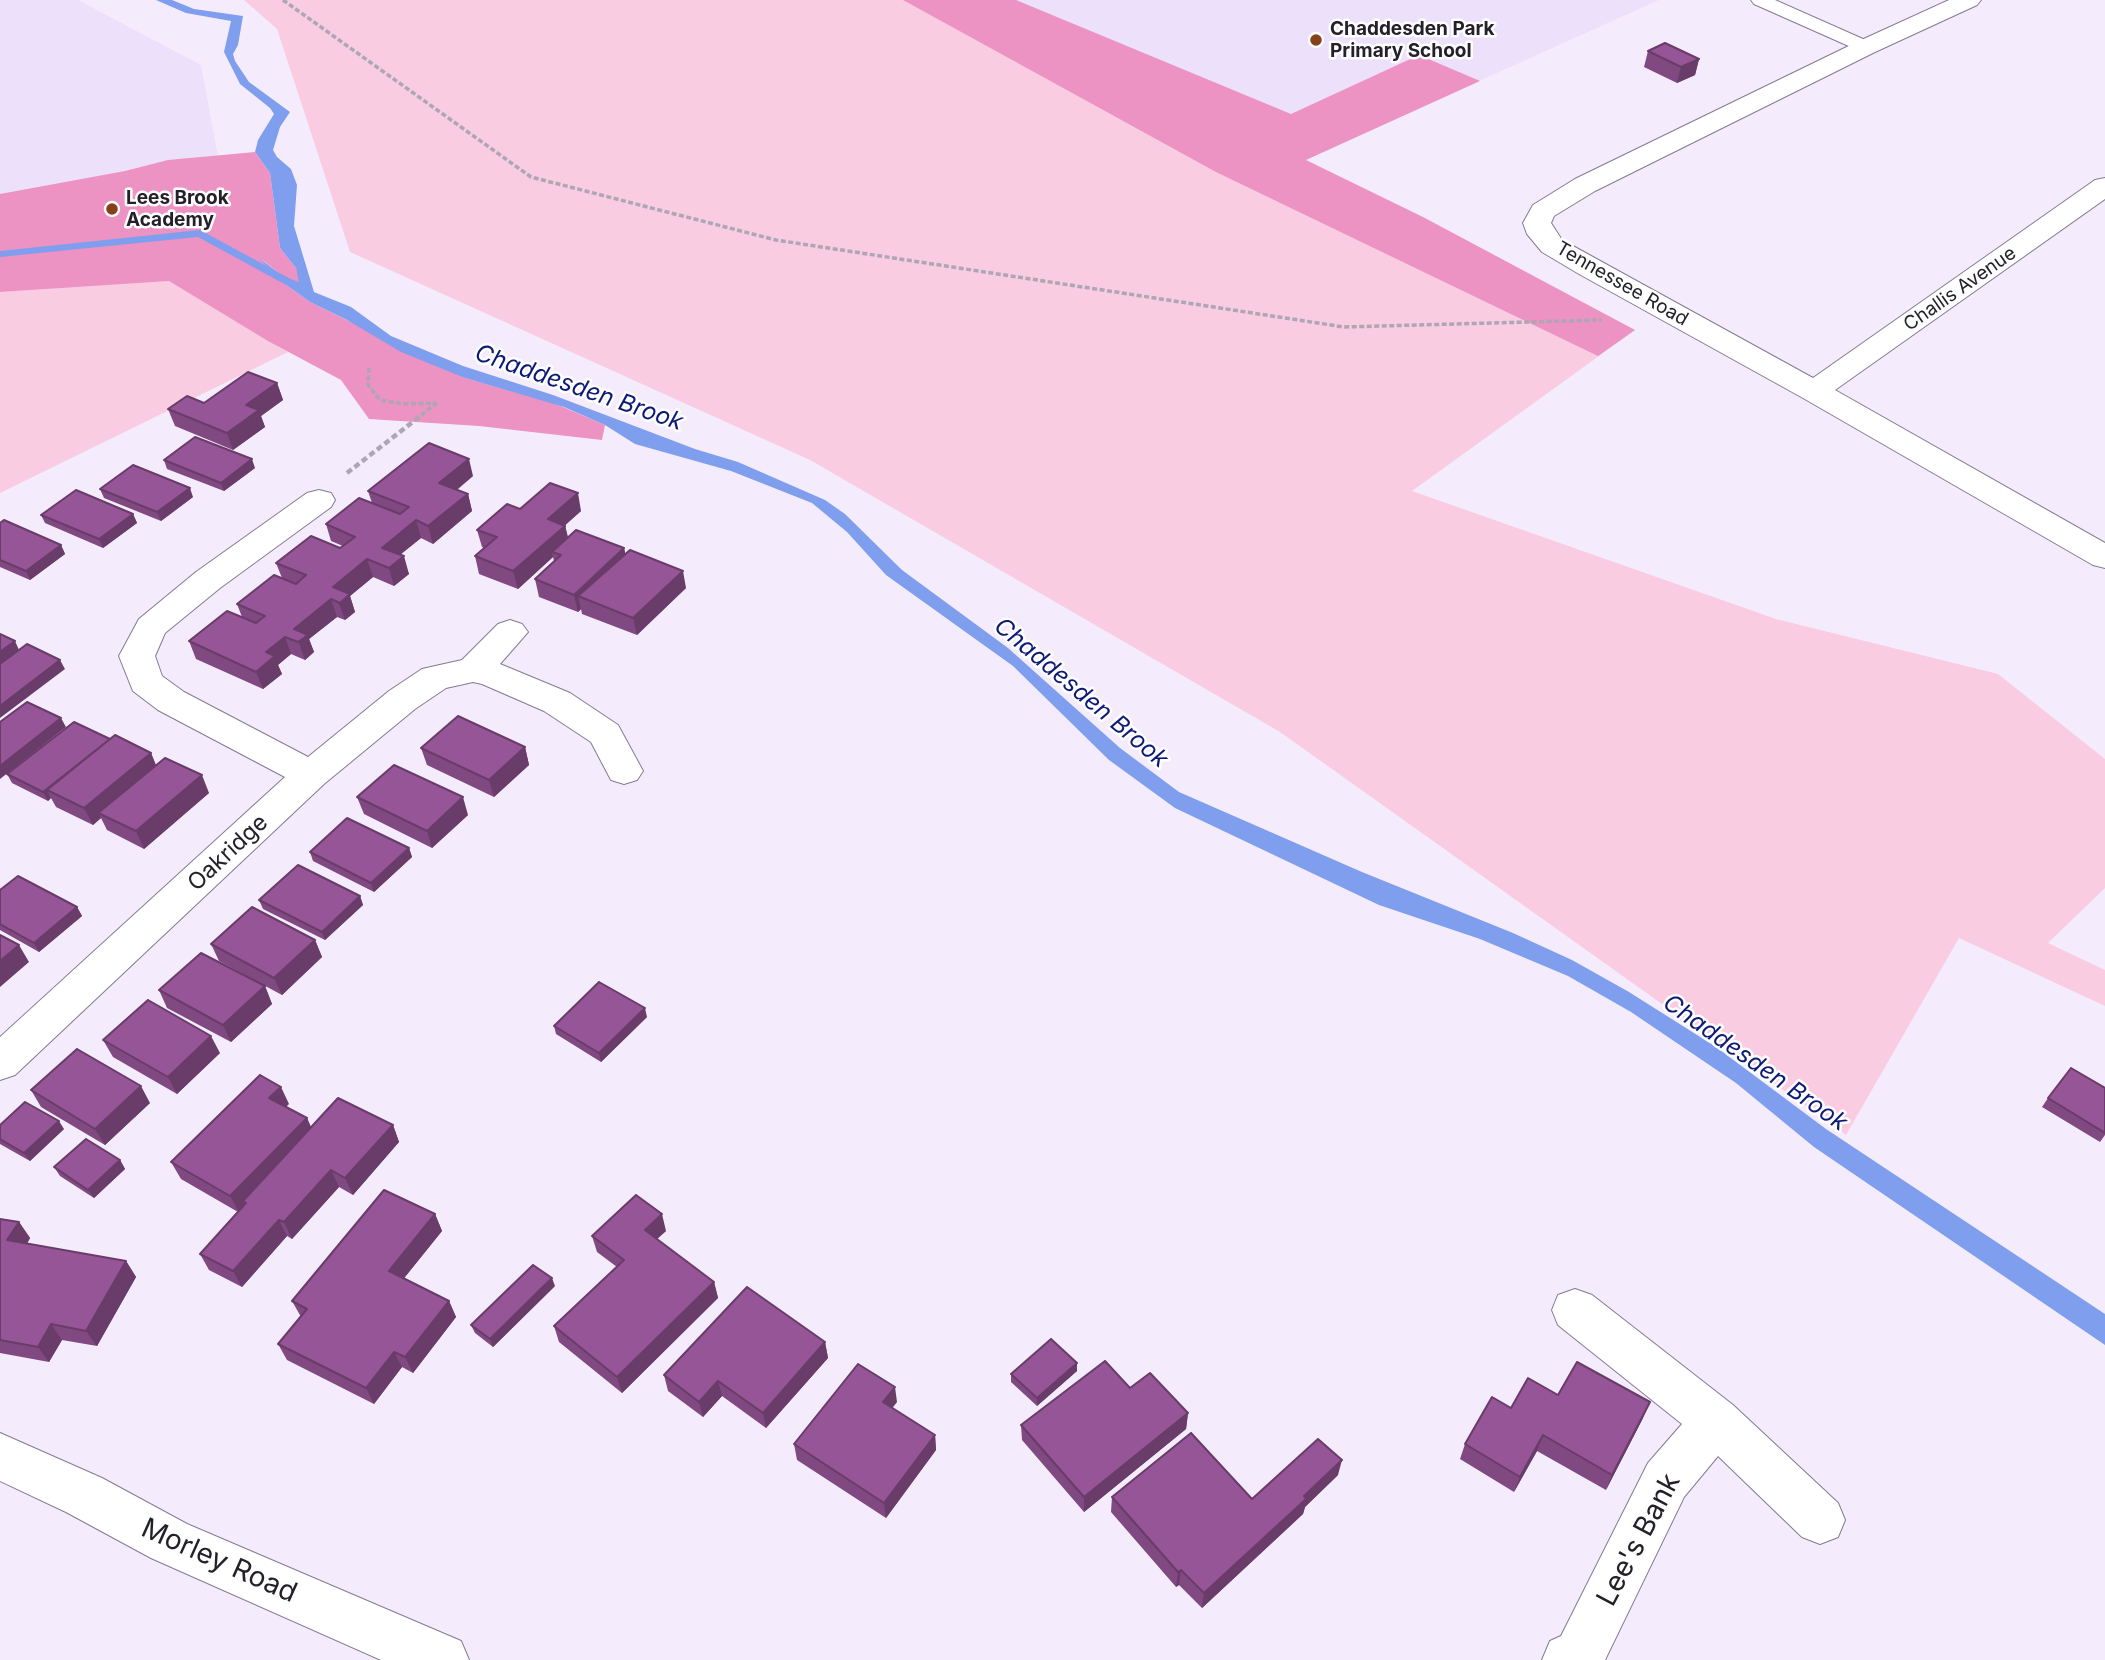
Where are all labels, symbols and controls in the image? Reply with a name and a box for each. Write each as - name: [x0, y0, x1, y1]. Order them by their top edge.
- place label: Chaddesden Park Primary School: [1330, 18, 1495, 62]
- marker: Chaddesden Park Primary School: [1308, 32, 1324, 48]
- place label: Lees Brook Academy: [126, 187, 229, 231]
- marker: Lees Brook Academy: [104, 201, 120, 217]
- street label: Tennessee Road: [1552, 237, 1692, 331]
- street label: Challis Avenue: [1900, 242, 2020, 336]
- water label: Chaddesden Brook: [471, 339, 687, 437]
- water label: Chaddesden Brook: [988, 612, 1174, 774]
- street label: Oakridge: [182, 809, 274, 897]
- water label: Chaddesden Brook: [1657, 989, 1853, 1137]
- street label: Lee's Bank: [1590, 1468, 1688, 1612]
- street label: Morley Road: [136, 1512, 302, 1610]

